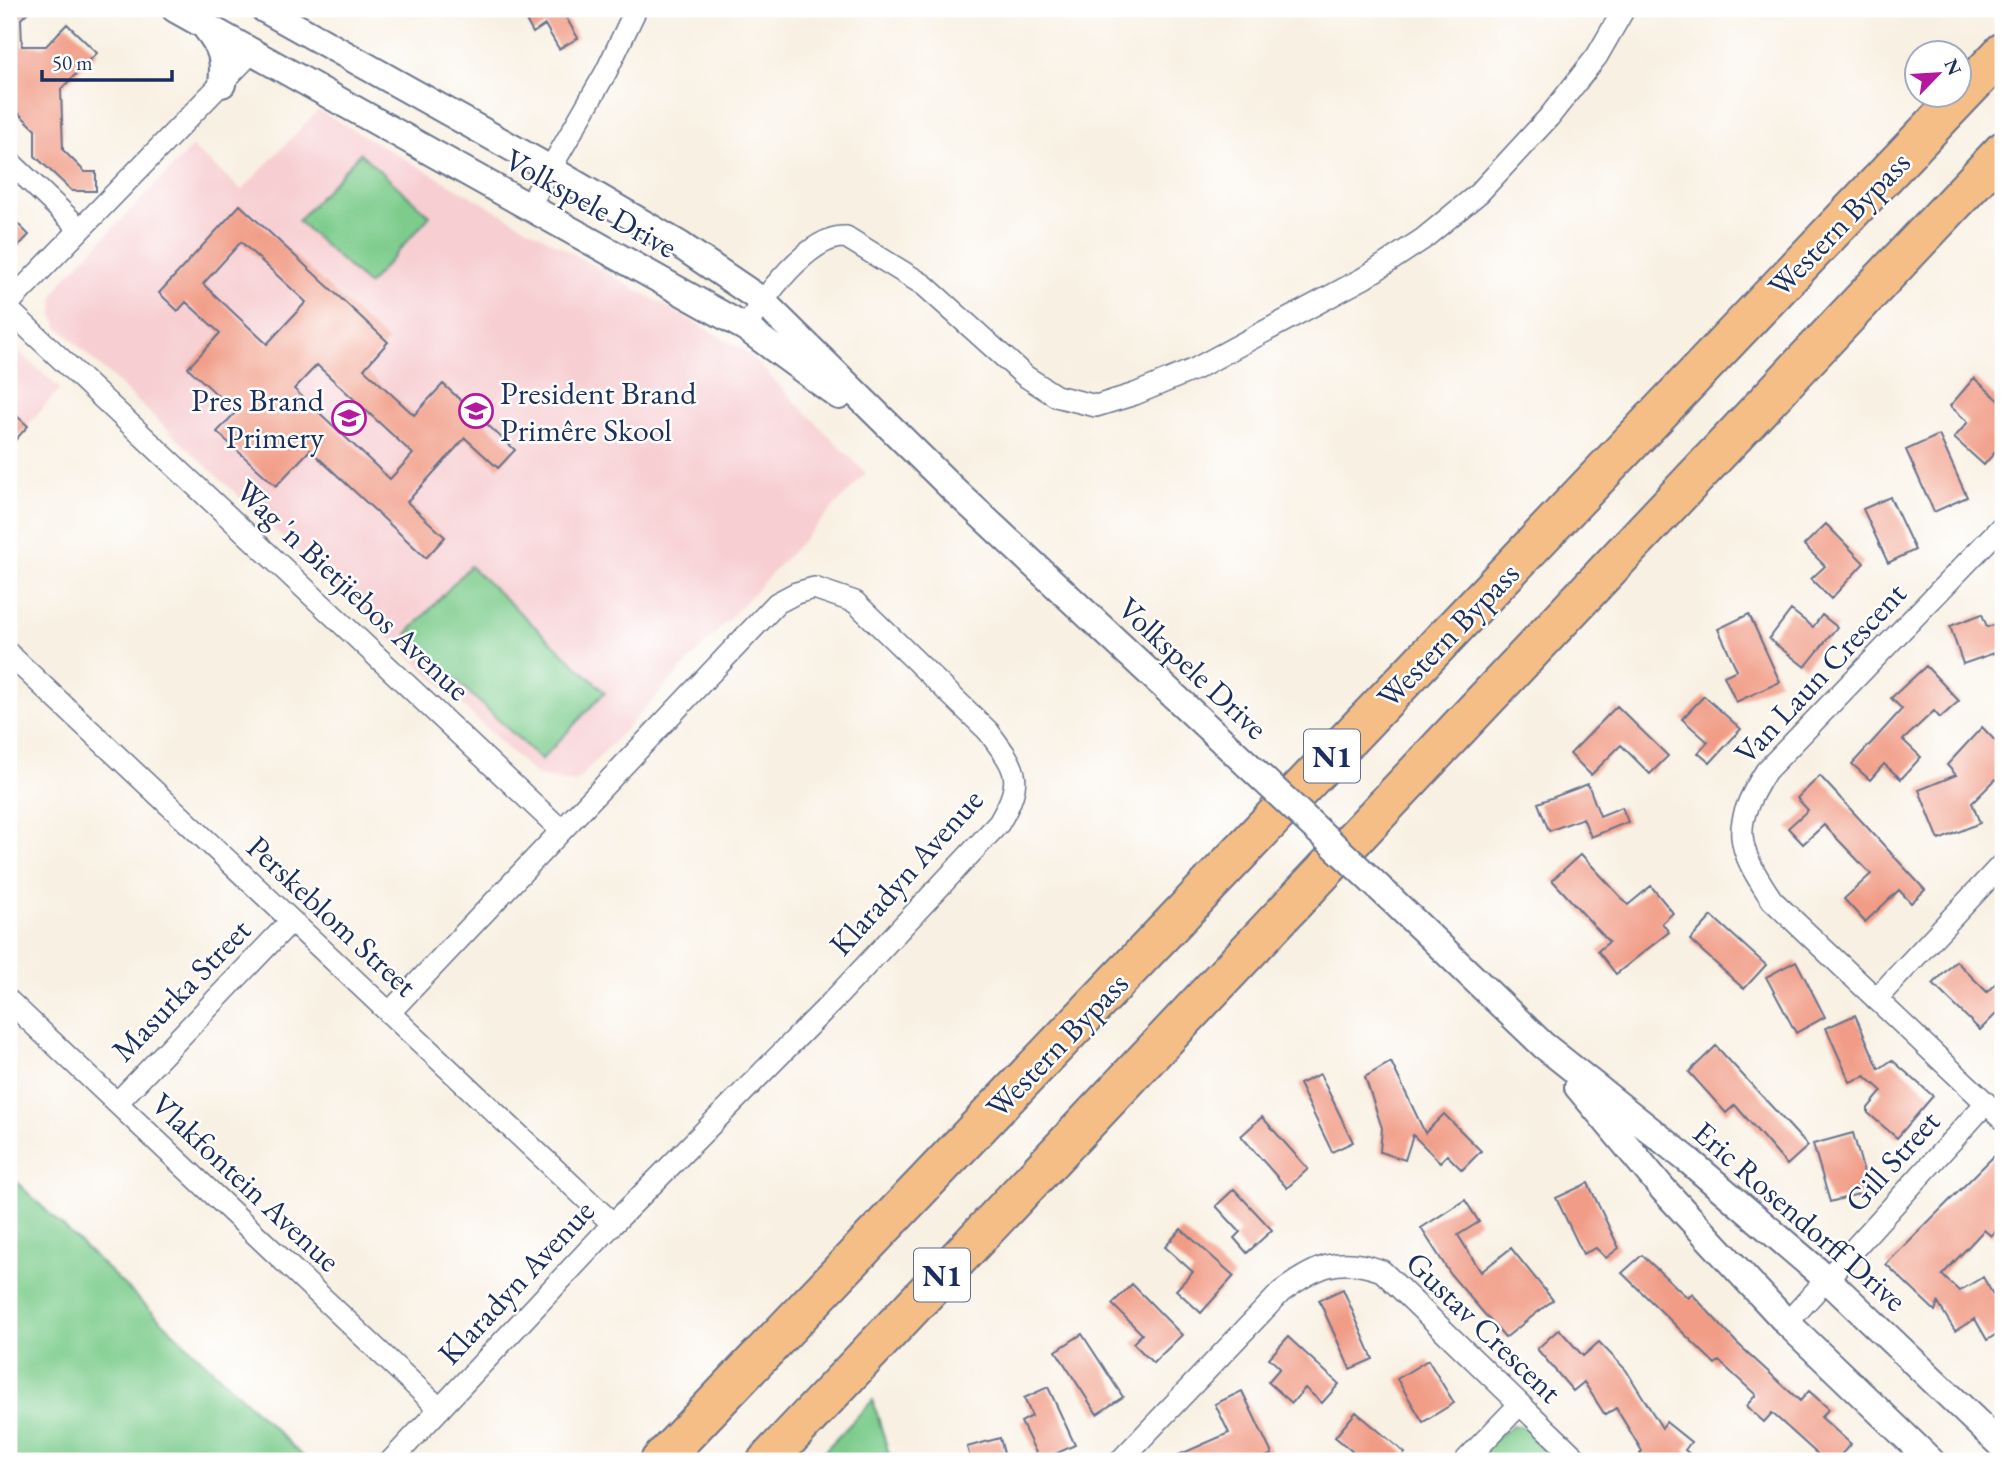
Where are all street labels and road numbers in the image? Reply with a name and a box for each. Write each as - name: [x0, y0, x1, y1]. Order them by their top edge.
- street label: Volkspele Drive: [497, 138, 685, 268]
- street label: Western Bypass: [1759, 142, 1919, 306]
- street label: Wag 'n Bietjiebos Avenue: [227, 470, 479, 710]
- street label: Western Bypass: [1368, 553, 1528, 717]
- street label: Van Laun Crescent: [1725, 573, 1915, 773]
- street label: Volkspele Drive: [1109, 588, 1277, 748]
- road number: N1: [1304, 730, 1360, 782]
- street label: Klaradyn Avenue: [820, 780, 992, 964]
- street label: Perskeblom Street: [238, 826, 426, 1006]
- street label: Masurka Street: [102, 909, 260, 1071]
- street label: Western Bypass: [977, 963, 1137, 1127]
- street label: Vlakfontein Avenue: [142, 1083, 350, 1281]
- street label: Gill Street: [1835, 1101, 1949, 1221]
- street label: Eric Rosendorff Drive: [1684, 1112, 1916, 1320]
- street label: Klaradyn Avenue: [429, 1191, 603, 1373]
- street label: Gustav Crescent: [1397, 1242, 1571, 1412]
- road number: N1: [914, 1248, 970, 1302]

